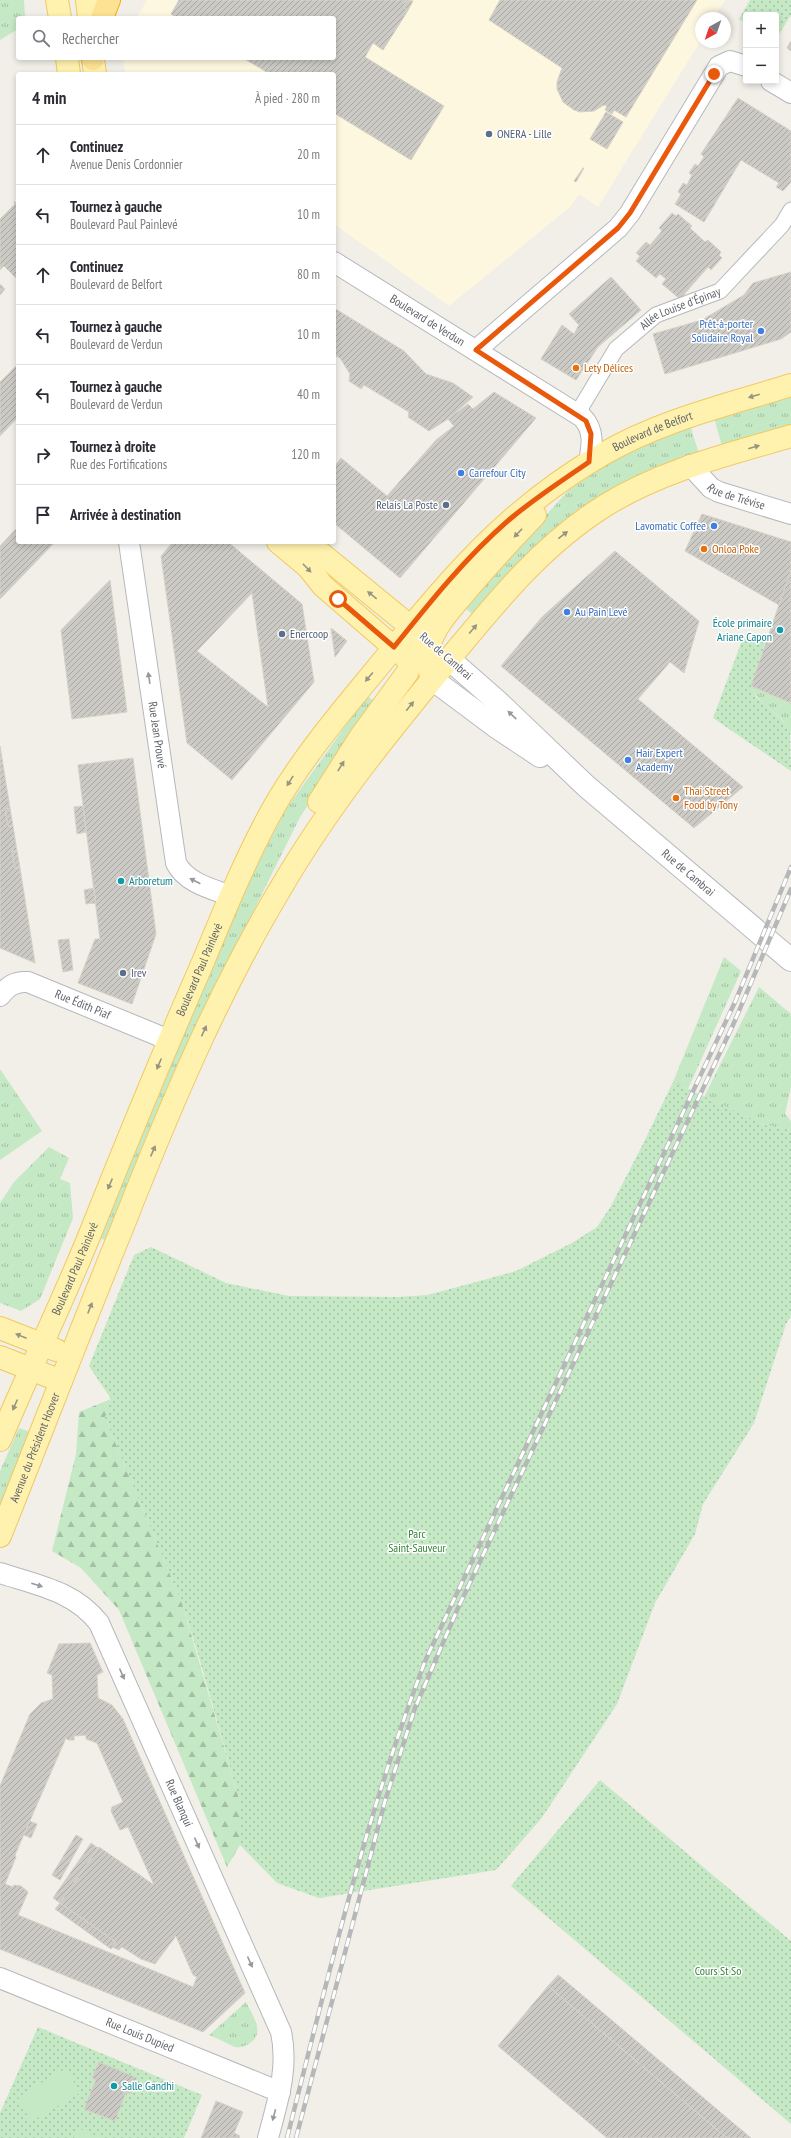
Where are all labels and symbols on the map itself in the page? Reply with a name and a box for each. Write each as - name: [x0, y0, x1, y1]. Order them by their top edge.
- north arrow: [695, 12, 731, 48]
- route end: [705, 65, 723, 83]
- place label: ONERA - Lille: [497, 126, 552, 141]
- marker: ONERA - Lille: [484, 129, 494, 139]
- street label: Allée Louise d'Épinay: [636, 283, 723, 333]
- street label: Boulevard de Verdun: [387, 291, 468, 349]
- place label: Prêt-à-porter Solidaire Royal: [691, 316, 754, 345]
- marker: Prêt-à-porter Solidaire Royal: [756, 326, 766, 336]
- place label: Lety Délices: [584, 360, 633, 375]
- marker: Lety Délices: [571, 363, 581, 373]
- one-way arrow: [747, 393, 759, 399]
- street label: Boulevard de Belfort: [610, 407, 695, 454]
- one-way arrow: [748, 444, 760, 450]
- place label: Carrefour City: [469, 465, 526, 480]
- marker: Carrefour City: [456, 468, 466, 478]
- street label: Rue de Trévise: [704, 480, 767, 513]
- place label: Relais La Poste: [376, 497, 438, 512]
- marker: Relais La Poste: [441, 500, 451, 510]
- place label: Lavomatic Coffee: [635, 518, 706, 533]
- marker: Lavomatic Coffee: [709, 521, 719, 531]
- one-way arrow: [513, 528, 523, 538]
- one-way arrow: [558, 531, 569, 540]
- place label: Onloa Poke: [712, 541, 759, 556]
- marker: Onloa Poke: [699, 544, 709, 554]
- one-way arrow: [303, 563, 312, 573]
- route start: [329, 590, 347, 608]
- one-way arrow: [367, 591, 377, 599]
- place label: Au Pain Levé: [575, 604, 628, 619]
- marker: Au Pain Levé: [562, 607, 572, 617]
- place label: École primaire Ariane Capon: [713, 615, 772, 644]
- one-way arrow: [469, 623, 478, 634]
- marker: École primaire Ariane Capon: [775, 625, 785, 635]
- place label: Enercoop: [290, 626, 328, 641]
- marker: Enercoop: [277, 629, 287, 639]
- street label: Rue de Cambrai: [417, 629, 476, 683]
- one-way arrow: [146, 672, 152, 684]
- one-way arrow: [364, 672, 373, 682]
- street label: Rue Jean Prouvé: [145, 700, 170, 769]
- one-way arrow: [406, 700, 415, 711]
- one-way arrow: [507, 710, 517, 720]
- place label: Hair Expert Academy: [636, 745, 684, 774]
- marker: Hair Expert Academy: [623, 755, 633, 765]
- one-way arrow: [338, 760, 345, 772]
- one-way arrow: [287, 775, 294, 787]
- place label: Thai Street Food by Tony: [684, 783, 738, 812]
- marker: Thai Street Food by Tony: [671, 793, 681, 803]
- street label: Rue de Cambrai: [659, 846, 718, 899]
- place label: Arboretum: [129, 873, 173, 888]
- marker: Arboretum: [116, 876, 126, 886]
- one-way arrow: [189, 878, 201, 884]
- street label: Boulevard Paul Painlevé: [173, 921, 225, 1018]
- place label: Irev: [131, 965, 147, 980]
- marker: Irev: [118, 968, 128, 978]
- street label: Rue Édith Piaf: [53, 986, 114, 1022]
- one-way arrow: [201, 1026, 207, 1037]
- one-way arrow: [156, 1058, 162, 1070]
- one-way arrow: [150, 1145, 156, 1156]
- one-way arrow: [106, 1178, 112, 1190]
- street label: Boulevard Paul Painlevé: [48, 1220, 101, 1317]
- one-way arrow: [87, 1302, 93, 1314]
- one-way arrow: [16, 1333, 27, 1339]
- street label: Avenue du Président Hoover: [6, 1390, 63, 1505]
- one-way arrow: [12, 1399, 18, 1410]
- park label: Parc Saint-Sauveur: [388, 1526, 446, 1555]
- one-way arrow: [31, 1582, 43, 1588]
- one-way arrow: [119, 1668, 125, 1679]
- street label: Rue Blanqui: [163, 1777, 197, 1829]
- one-way arrow: [194, 1838, 200, 1849]
- one-way arrow: [247, 1957, 253, 1968]
- park label: Cours St So: [695, 1963, 741, 1978]
- street label: Rue Louis Dupied: [104, 2014, 176, 2055]
- place label: Salle Gandhi: [122, 2078, 174, 2093]
- marker: Salle Gandhi: [109, 2081, 119, 2091]
- one-way arrow: [271, 2109, 277, 2121]

